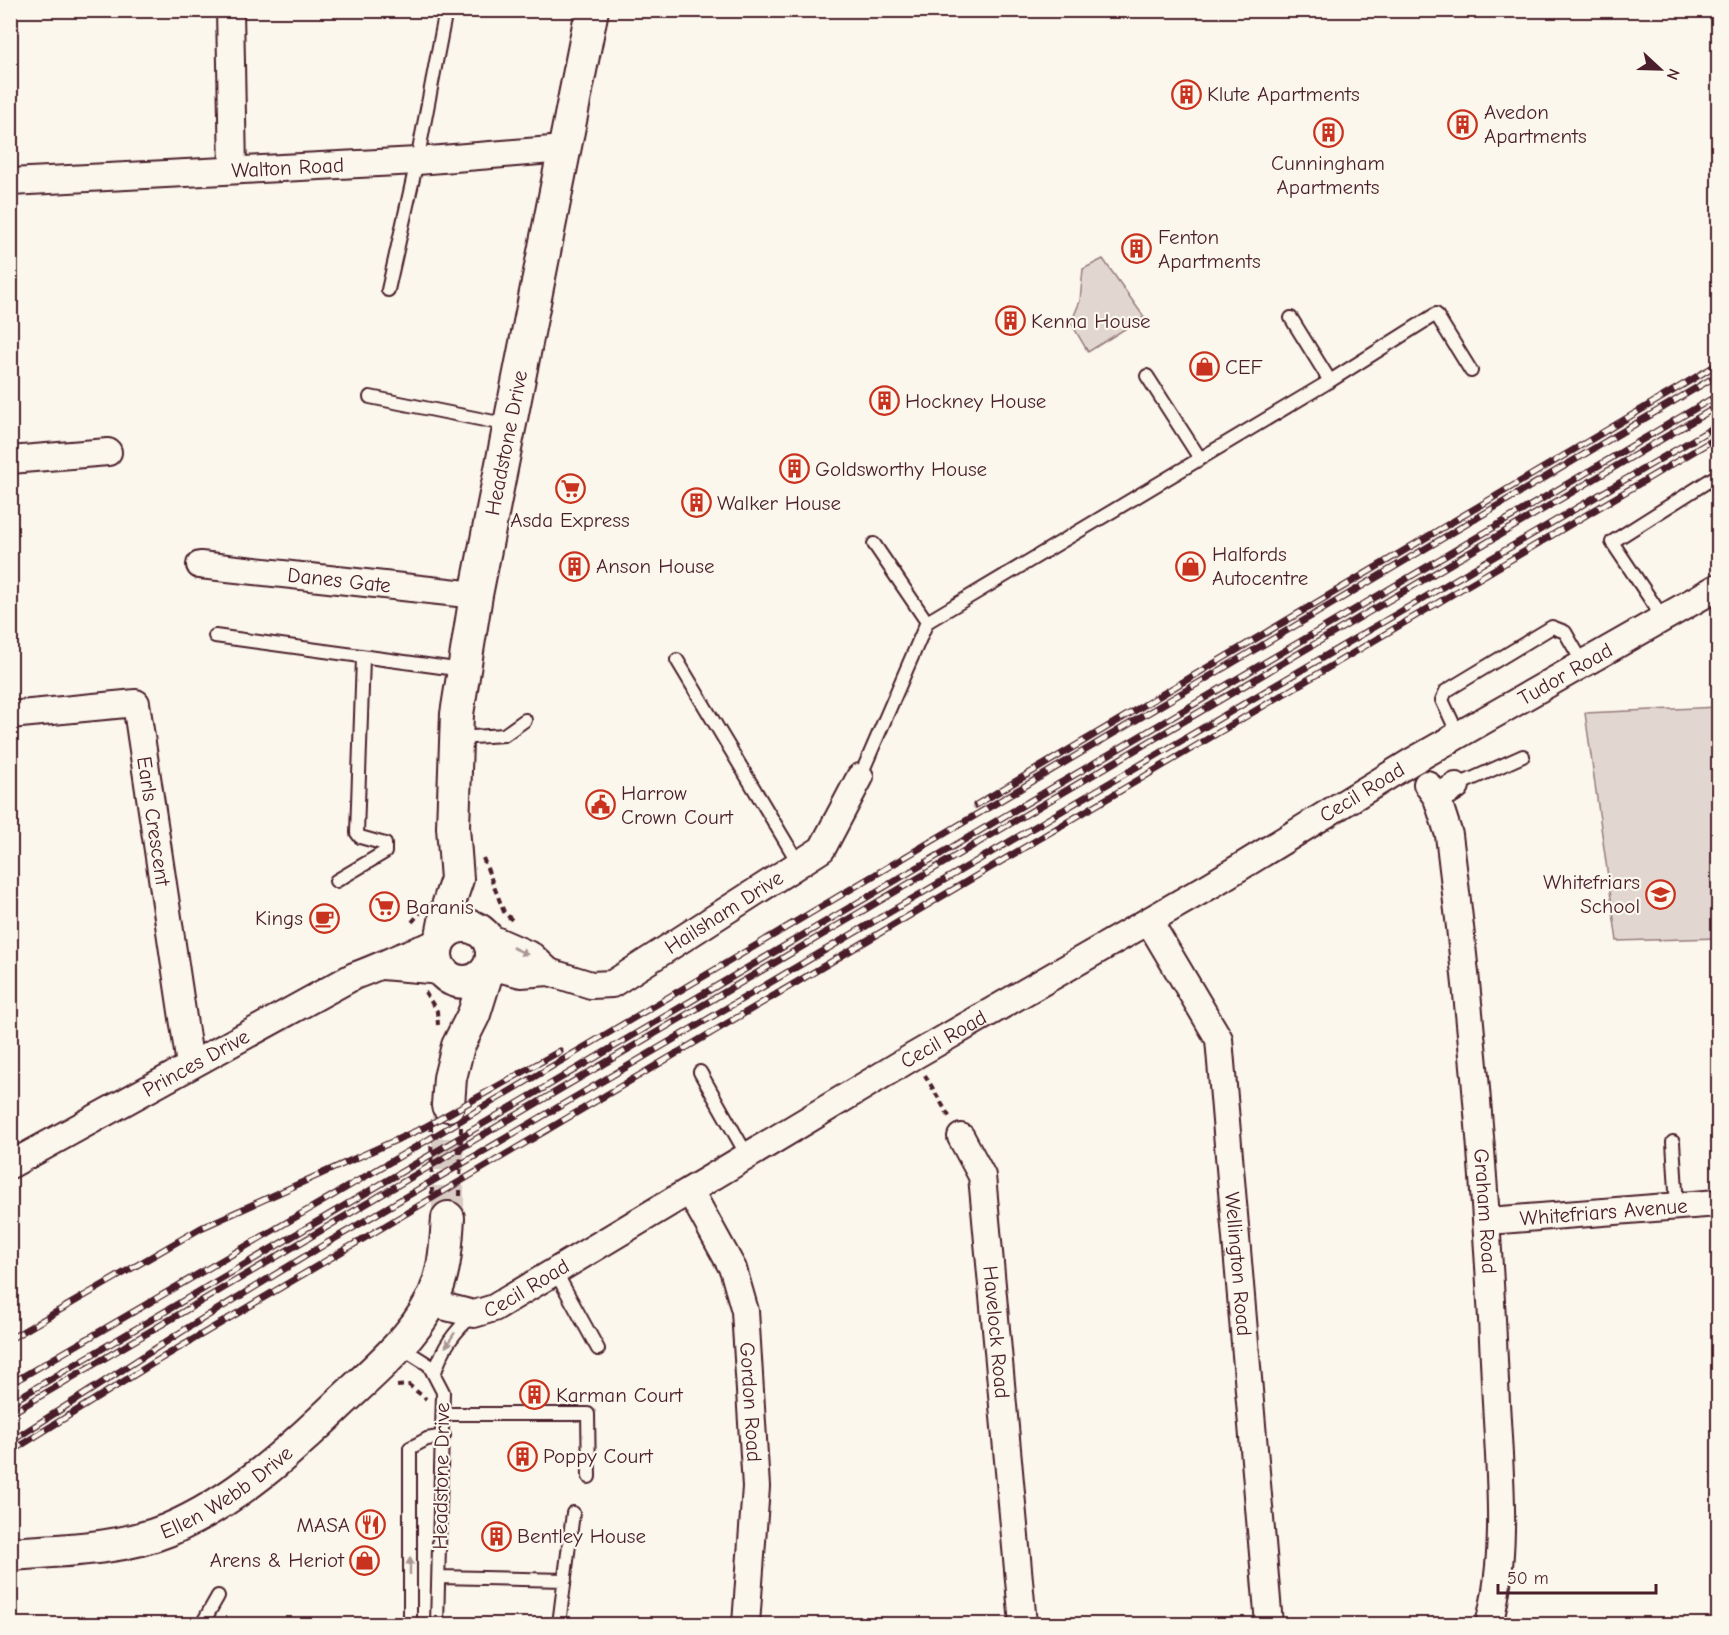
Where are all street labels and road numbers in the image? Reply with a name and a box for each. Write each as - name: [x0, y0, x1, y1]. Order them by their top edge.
- street label: Walton Road: [231, 153, 345, 183]
- street label: Headstone Drive: [480, 368, 532, 517]
- street label: Danes Gate: [286, 563, 392, 598]
- street label: Tudor Road: [1514, 638, 1617, 710]
- street label: Earls Crescent: [132, 755, 175, 888]
- street label: Cecil Road: [1315, 757, 1409, 827]
- street label: Hailsham Drive: [660, 865, 787, 959]
- street label: Cecil Road: [896, 1005, 991, 1073]
- street label: Princes Drive: [138, 1024, 253, 1102]
- street label: Graham Road: [1469, 1148, 1501, 1275]
- street label: Wellington Road: [1220, 1191, 1256, 1337]
- street label: Whitefriars Avenue: [1519, 1193, 1688, 1230]
- street label: Cecil Road: [481, 1254, 573, 1322]
- street label: Havelock Road: [978, 1265, 1014, 1400]
- street label: Gordon Road: [735, 1341, 766, 1463]
- street label: Headstone Drive: [428, 1402, 454, 1550]
- street label: Ellen Webb Drive: [157, 1441, 297, 1544]

